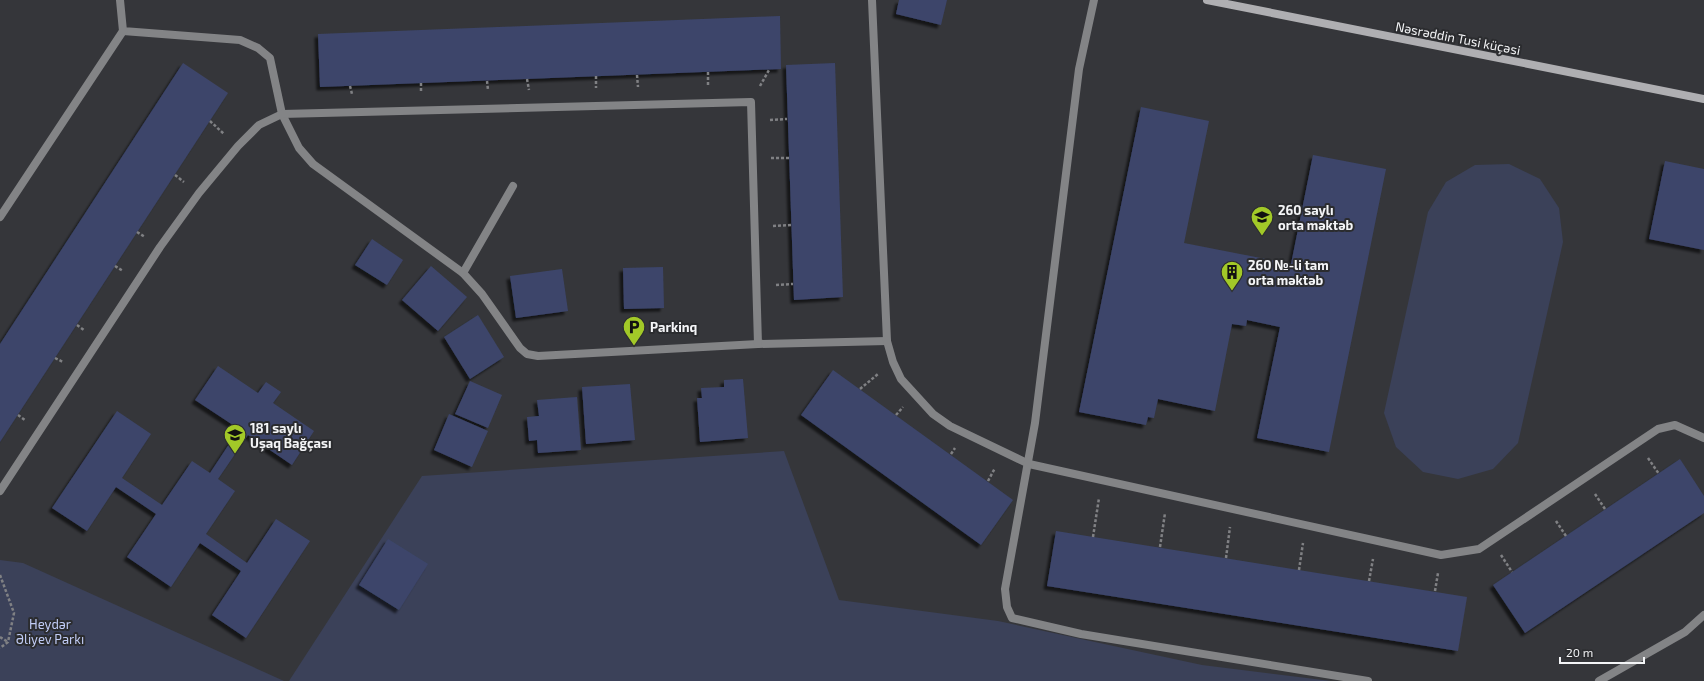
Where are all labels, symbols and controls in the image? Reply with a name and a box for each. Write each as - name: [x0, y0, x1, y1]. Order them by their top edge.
- street label: Nəsrəddin Tusi küçəsi: [1394, 18, 1522, 59]
- place label: 260 saylı orta məktəb: [1278, 202, 1353, 233]
- school or university icon: 260 saylı orta məktəb: [1249, 204, 1275, 237]
- place label: 260 №-li tam orta məktəb: [1248, 257, 1329, 288]
- building icon: 260 №-li tam orta məktəb: [1219, 259, 1245, 292]
- parking icon: Parkinq: [621, 314, 647, 347]
- place label: Parkinq: [650, 319, 697, 335]
- place label: 181 saylı Uşaq Bağçası: [250, 420, 332, 452]
- school or university icon: 181 saylı Uşaq Bağçası: [222, 422, 248, 455]
- park label: Heydər Əliyev Parkı: [16, 616, 84, 647]
- scale bar: [1560, 639, 1644, 665]
- text: 20 m: [1566, 645, 1593, 659]

